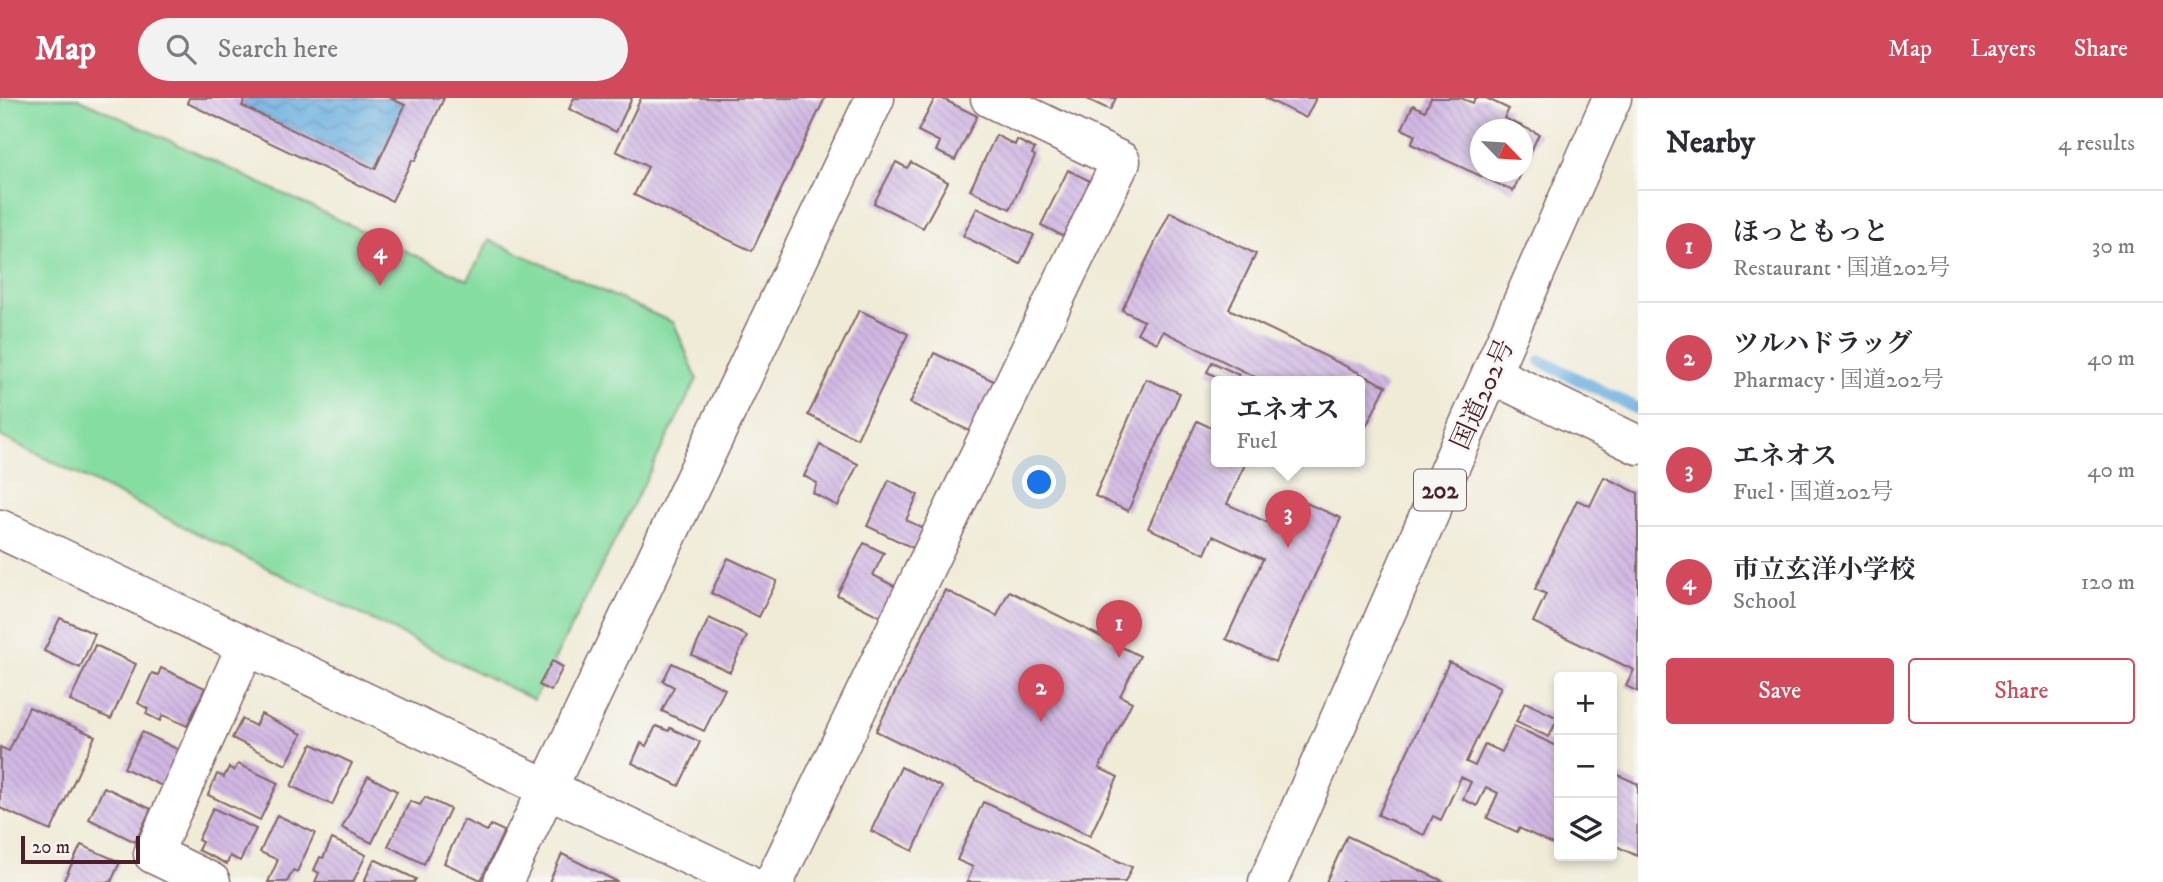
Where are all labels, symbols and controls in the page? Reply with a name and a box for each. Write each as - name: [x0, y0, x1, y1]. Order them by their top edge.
- search box: [138, 18, 628, 81]
- text: Map: [35, 29, 96, 70]
- icon: search: [162, 30, 200, 68]
- text: Search here: [218, 33, 338, 66]
- text: Map: [1888, 34, 1932, 64]
- text: Layers: [1970, 34, 2036, 64]
- text: Share: [2074, 34, 2128, 64]
- north arrow: [1470, 119, 1533, 182]
- text: Nearby: [1666, 125, 1755, 162]
- text: 4 results: [2058, 129, 2135, 158]
- text: ほっともっと: [1733, 216, 1889, 249]
- pin: 4: [357, 228, 403, 286]
- text: 1: [1685, 232, 1693, 261]
- text: 30 m: [2092, 232, 2135, 261]
- text: Restaurant · 国道202号: [1733, 254, 1951, 283]
- text: ツルハドラッグ: [1733, 328, 1912, 361]
- street label: 国道202号: [1444, 334, 1522, 455]
- text: 2: [1683, 344, 1695, 373]
- text: 40 m: [2087, 344, 2135, 373]
- text: Pharmacy · 国道202号: [1733, 366, 1944, 395]
- popup: [1211, 376, 1365, 467]
- text: エネオス: [1236, 394, 1340, 427]
- text: Fuel: [1236, 427, 1277, 456]
- text: エネオス: [1733, 440, 1837, 473]
- text: 3: [1685, 456, 1693, 485]
- text: 40 m: [2087, 456, 2135, 485]
- your location: [1022, 465, 1056, 499]
- road number: 202: [1414, 470, 1466, 510]
- text: Fuel · 国道202号: [1733, 478, 1893, 507]
- pin: 3: [1265, 490, 1311, 548]
- text: 市立玄洋小学校: [1733, 554, 1915, 587]
- text: 4: [1682, 568, 1696, 597]
- text: 120 m: [2081, 568, 2135, 597]
- text: School: [1733, 587, 1796, 616]
- pin: 1: [1096, 600, 1142, 658]
- button: Save: [1666, 658, 1894, 724]
- button: Share: [1908, 658, 2135, 724]
- pin: 2: [1018, 664, 1064, 722]
- map controls: [1554, 672, 1617, 861]
- button: +: [1554, 672, 1617, 735]
- button: −: [1554, 735, 1617, 798]
- button: layers: [1554, 798, 1617, 861]
- scale bar: [21, 833, 140, 865]
- text: 20 m: [32, 836, 70, 859]

